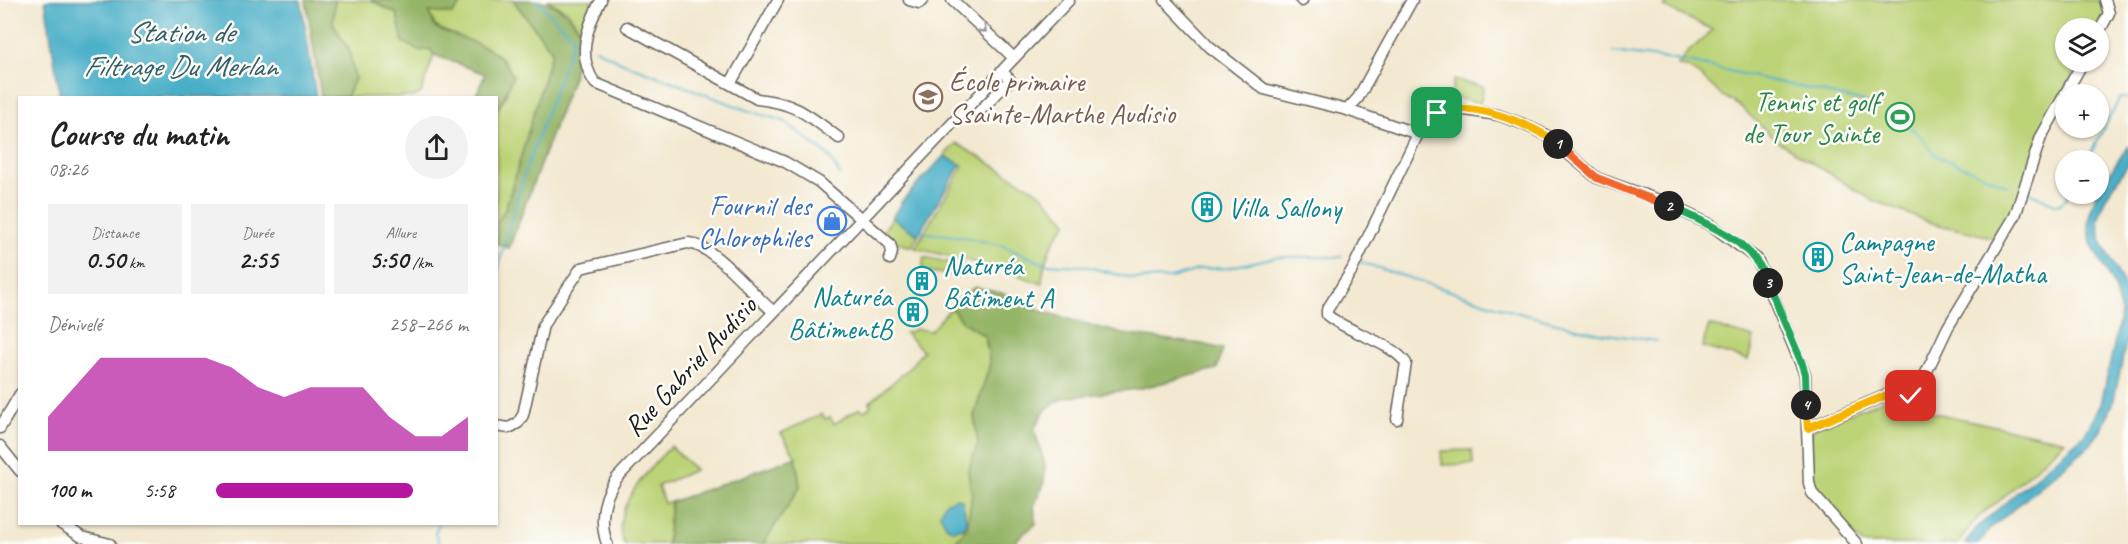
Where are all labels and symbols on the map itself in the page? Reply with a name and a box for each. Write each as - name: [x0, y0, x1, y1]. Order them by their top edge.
- water label: Station de Filtrage Du Merlan: [83, 13, 279, 85]
- one-way arrow: [976, 22, 987, 33]
- place label: École primaire Ssainte-Marthe Audisio: [949, 64, 1177, 131]
- school or university icon: École primaire Ssainte-Marthe Audisio: [912, 81, 944, 113]
- place label: Tennis et golf de Tour Sainte: [1742, 84, 1885, 151]
- pin: [1411, 87, 1462, 138]
- sports icon: Tennis et golf de Tour Sainte: [1884, 101, 1916, 133]
- pin: 1: [1543, 129, 1573, 159]
- place label: Fournil des Chlorophiles: [698, 188, 813, 255]
- place label: Villa Sallony: [1228, 190, 1343, 225]
- building icon: Villa Sallony: [1191, 191, 1223, 223]
- pin: 2: [1654, 191, 1684, 221]
- shop icon: Fournil des Chlorophiles: [816, 205, 848, 237]
- place label: Campagne Saint-Jean-de-Matha: [1839, 224, 2048, 291]
- building icon: Campagne Saint-Jean-de-Matha: [1802, 241, 1834, 273]
- place label: Naturéa Bâtiment A: [943, 248, 1055, 315]
- building icon: Naturéa Bâtiment A: [906, 265, 938, 297]
- pin: 3: [1753, 268, 1783, 298]
- place label: Naturéa BâtimentB: [788, 279, 894, 346]
- street label: Rue Gabriel Audisio: [616, 287, 765, 443]
- building icon: Naturéa BâtimentB: [897, 296, 929, 328]
- pin: [1885, 370, 1936, 421]
- pin: 4: [1791, 390, 1821, 420]

